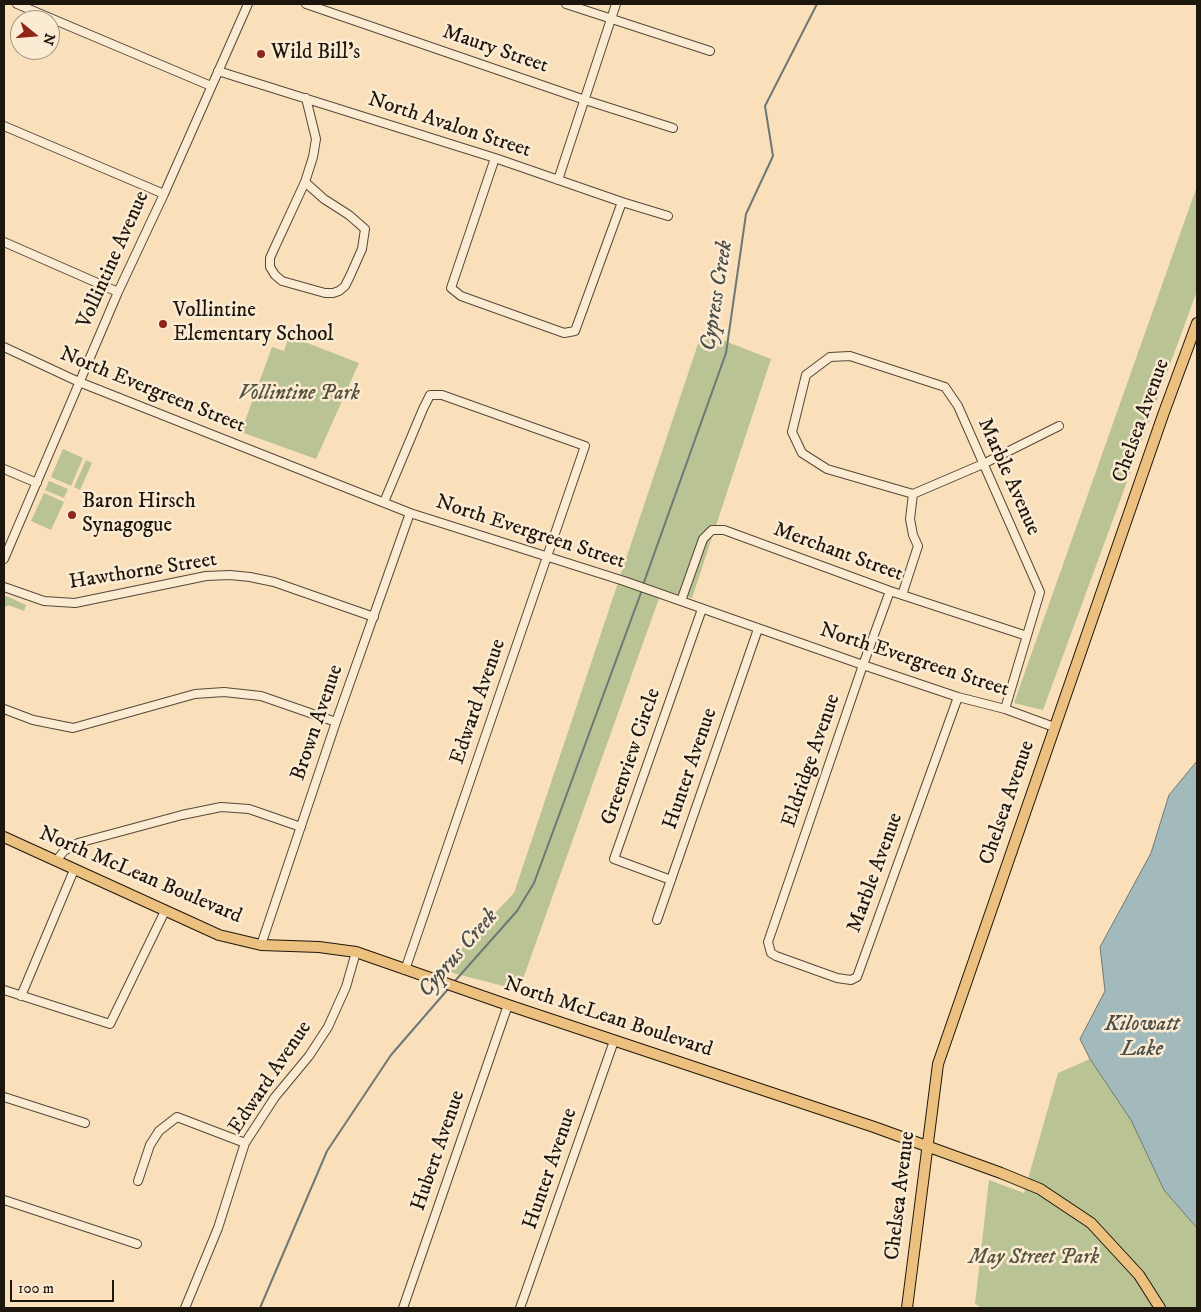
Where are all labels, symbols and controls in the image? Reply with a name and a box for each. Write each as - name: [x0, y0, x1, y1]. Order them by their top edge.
- north arrow: [10, 10, 60, 60]
- street label: Maury Street: [439, 20, 551, 80]
- text: N: [38, 31, 59, 47]
- place label: Wild Bill’s: [271, 41, 360, 67]
- marker: Wild Bill’s: [255, 48, 267, 60]
- street label: North Avalon Street: [364, 88, 534, 164]
- street label: Vollintine Avenue: [72, 187, 156, 333]
- water label: Cypress Creek: [696, 239, 740, 353]
- place label: Vollintine Elementary School: [173, 299, 334, 349]
- marker: Vollintine Elementary School: [157, 318, 169, 330]
- street label: North Evergreen Street: [56, 342, 248, 440]
- street label: Chelsea Avenue: [1108, 356, 1176, 486]
- park label: Vollintine Park: [238, 382, 360, 408]
- street label: Marble Avenue: [971, 414, 1045, 540]
- place label: Baron Hirsch Synagogue: [82, 490, 196, 540]
- street label: North Evergreen Street: [432, 490, 628, 576]
- marker: Baron Hirsch Synagogue: [66, 509, 78, 521]
- street label: Merchant Street: [770, 518, 906, 588]
- street label: Hawthorne Street: [67, 548, 219, 596]
- street label: North Evergreen Street: [816, 618, 1012, 704]
- street label: Edward Avenue: [446, 636, 512, 768]
- street label: Brown Avenue: [286, 662, 350, 784]
- street label: Greenview Circle: [597, 685, 667, 829]
- street label: Eldridge Avenue: [777, 691, 847, 831]
- street label: Hunter Avenue: [658, 705, 724, 833]
- street label: Chelsea Avenue: [975, 738, 1041, 868]
- street label: Marble Avenue: [843, 810, 909, 936]
- street label: North McLean Boulevard: [35, 822, 245, 930]
- water label: Cyprus Creek: [413, 904, 505, 1004]
- street label: North McLean Boulevard: [500, 972, 716, 1064]
- water label: Kilowatt Lake: [1104, 1012, 1180, 1064]
- street label: Edward Avenue: [224, 1017, 318, 1139]
- street label: Hubert Avenue: [407, 1088, 471, 1214]
- street label: Hunter Avenue: [518, 1105, 584, 1233]
- street label: Chelsea Avenue: [881, 1130, 921, 1262]
- park label: May Street Park: [969, 1246, 1099, 1272]
- scale bar: [12, 1270, 116, 1302]
- text: 100 m: [18, 1279, 54, 1298]

